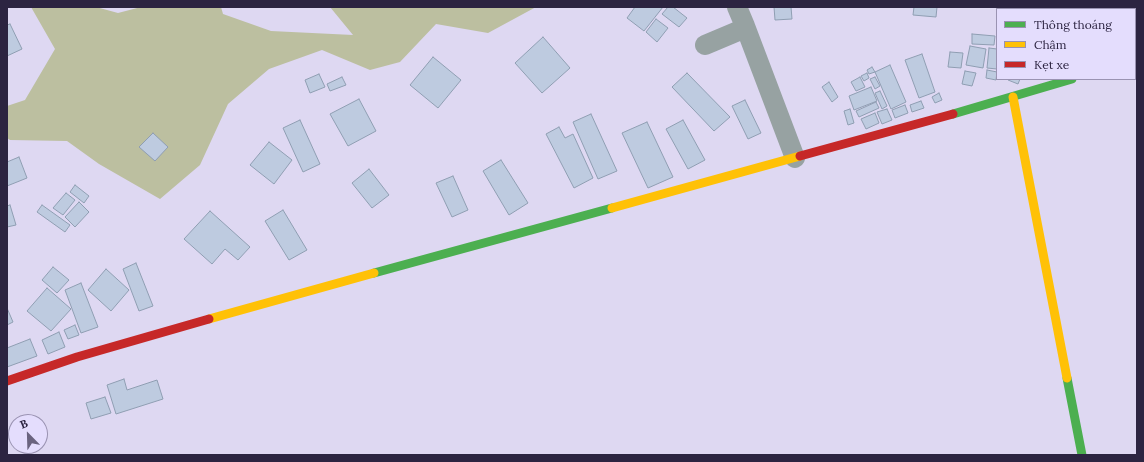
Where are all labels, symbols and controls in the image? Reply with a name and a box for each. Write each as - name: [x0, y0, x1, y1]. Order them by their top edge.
- legend: [996, 8, 1136, 80]
- text: Thông thoáng: [1034, 17, 1112, 32]
- text: Chậm: [1034, 37, 1067, 52]
- text: Kẹt xe: [1034, 57, 1069, 72]
- north arrow: [8, 414, 48, 454]
- text: B: [18, 416, 30, 432]

